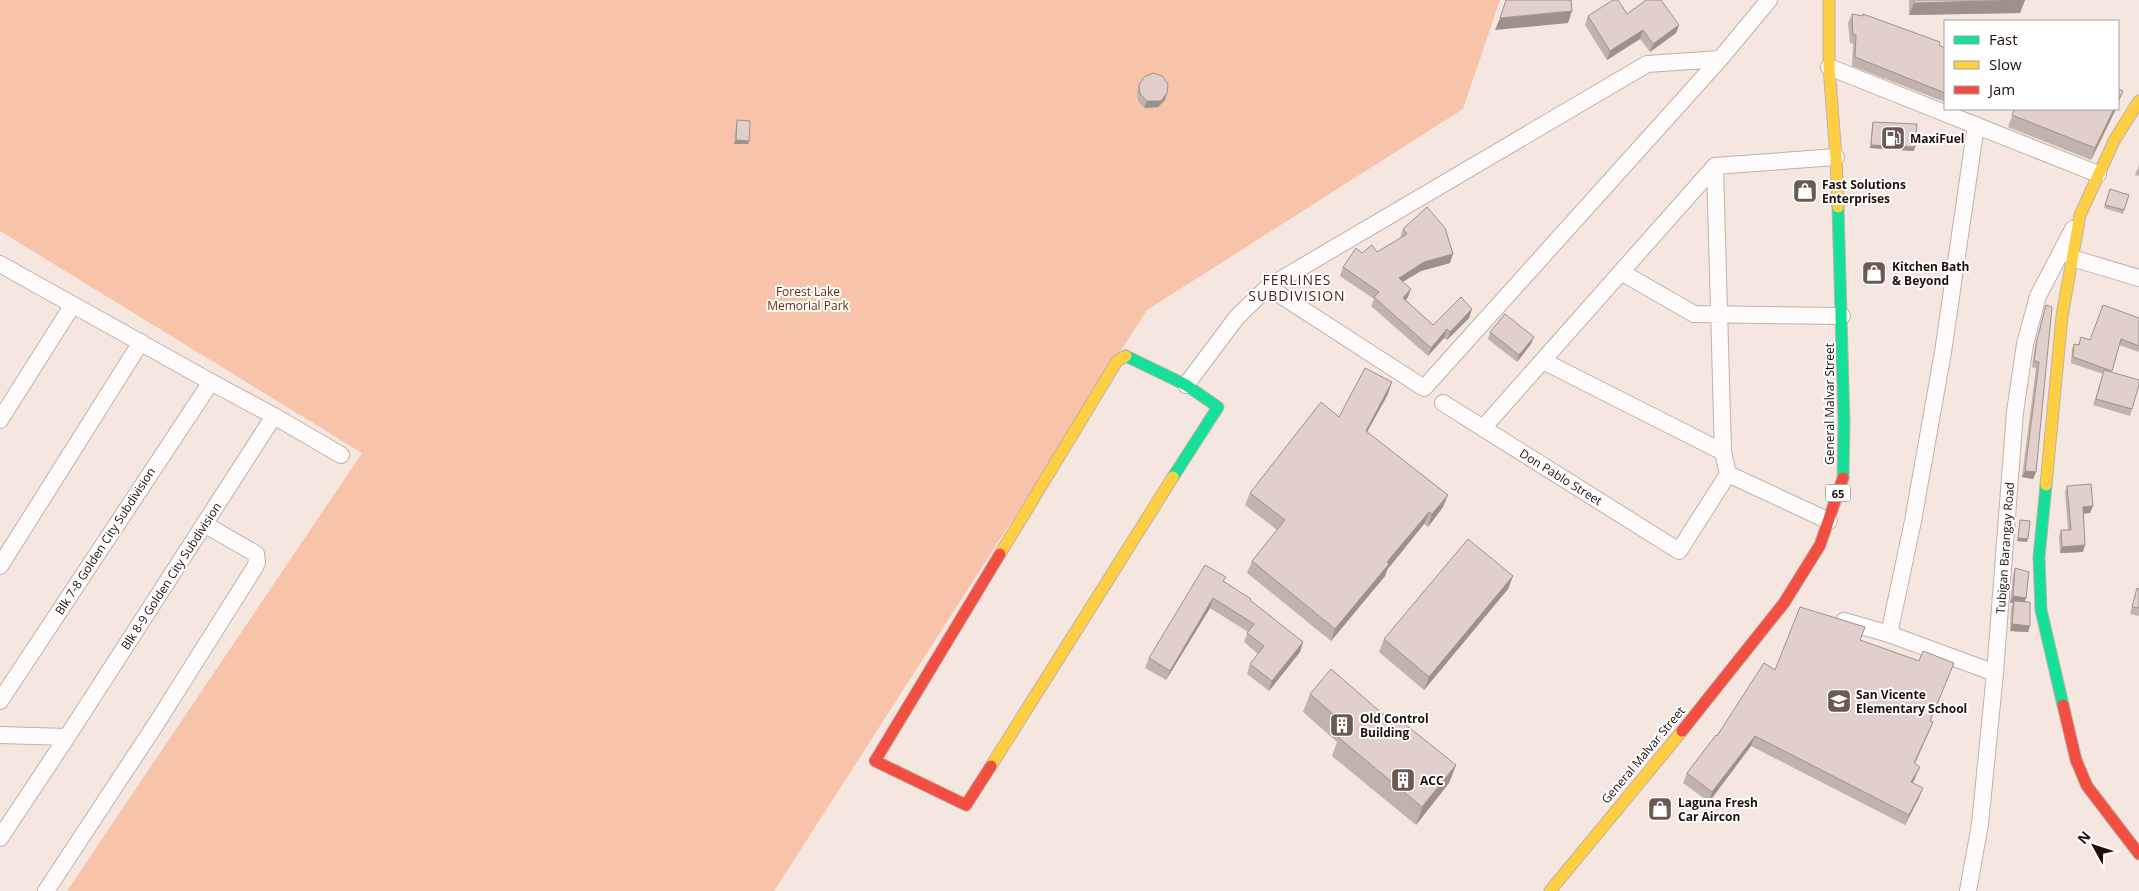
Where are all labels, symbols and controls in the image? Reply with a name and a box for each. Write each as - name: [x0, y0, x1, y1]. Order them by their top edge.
- legend: [1944, 20, 2119, 110]
- text: Fast: [1989, 29, 2018, 49]
- text: Slow: [1989, 54, 2022, 74]
- text: Jam: [1987, 79, 2015, 99]
- fuel station icon: MaxiFuel: [1880, 125, 1906, 151]
- place label: MaxiFuel: [1910, 130, 1964, 147]
- place label: Fast Solutions Enterprises: [1822, 176, 1906, 207]
- shop icon: Fast Solutions Enterprises: [1792, 178, 1818, 204]
- place label: Kitchen Bath & Beyond: [1892, 258, 1969, 289]
- shop icon: Kitchen Bath & Beyond: [1861, 260, 1887, 286]
- district label: FERLINES SUBDIVISION: [1248, 270, 1346, 305]
- park label: Forest Lake Memorial Park: [767, 283, 850, 314]
- street label: General Malvar Street: [1821, 343, 1838, 465]
- street label: Don Pablo Street: [1516, 445, 1606, 509]
- street label: Blk 7-8 Golden City Subdivision: [51, 464, 159, 618]
- street label: Tubigan Barangay Road: [1992, 481, 2018, 615]
- road number: 65: [1826, 484, 1850, 502]
- street label: Blk 8-9 Golden City Subdivision: [117, 499, 225, 653]
- place label: San Vicente Elementary School: [1856, 686, 1967, 717]
- school or university icon: San Vicente Elementary School: [1826, 688, 1852, 714]
- street label: General Malvar Street: [1597, 703, 1689, 807]
- place label: Old Control Building: [1360, 710, 1429, 741]
- building icon: Old Control Building: [1329, 712, 1355, 738]
- building icon: ACC: [1390, 767, 1416, 793]
- place label: ACC: [1420, 772, 1444, 789]
- place label: Laguna Fresh Car Aircon: [1678, 794, 1758, 825]
- shop icon: Laguna Fresh Car Aircon: [1647, 796, 1673, 822]
- north arrow: [2069, 821, 2119, 871]
- text: N: [2073, 827, 2095, 848]

